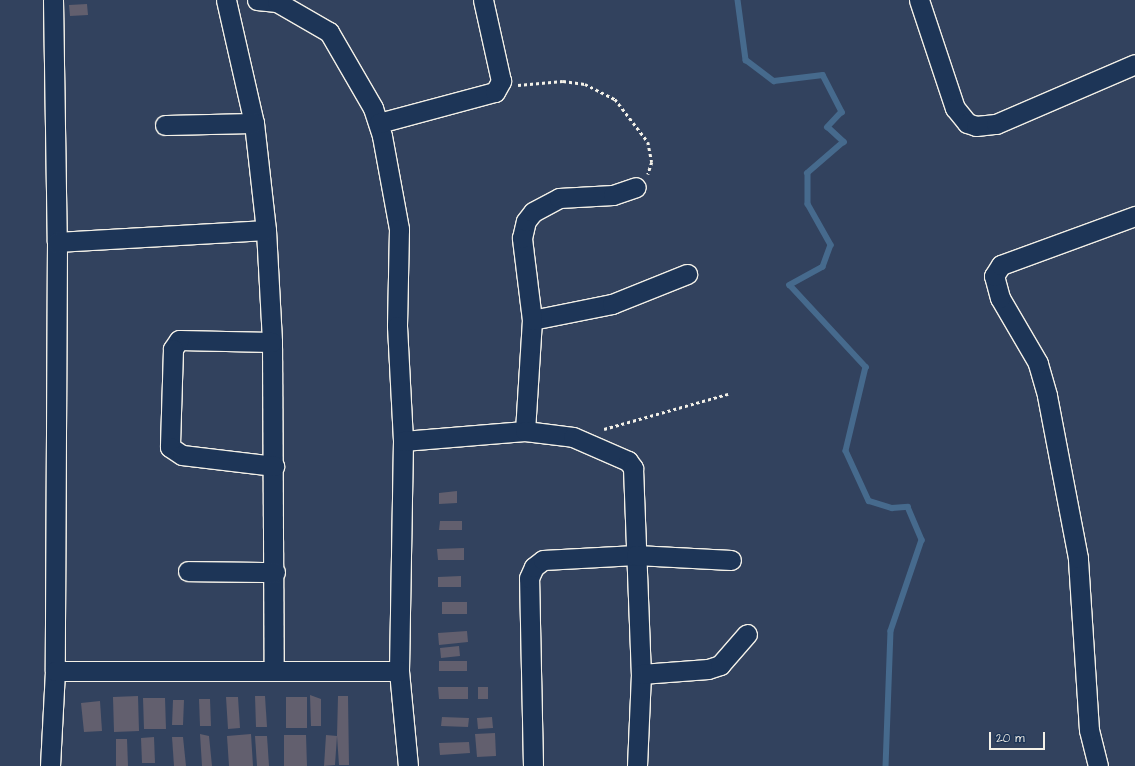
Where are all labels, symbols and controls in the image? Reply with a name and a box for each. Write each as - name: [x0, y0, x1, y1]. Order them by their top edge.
- scale bar: [991, 724, 1047, 750]
- text: 20 m: [996, 730, 1025, 747]

